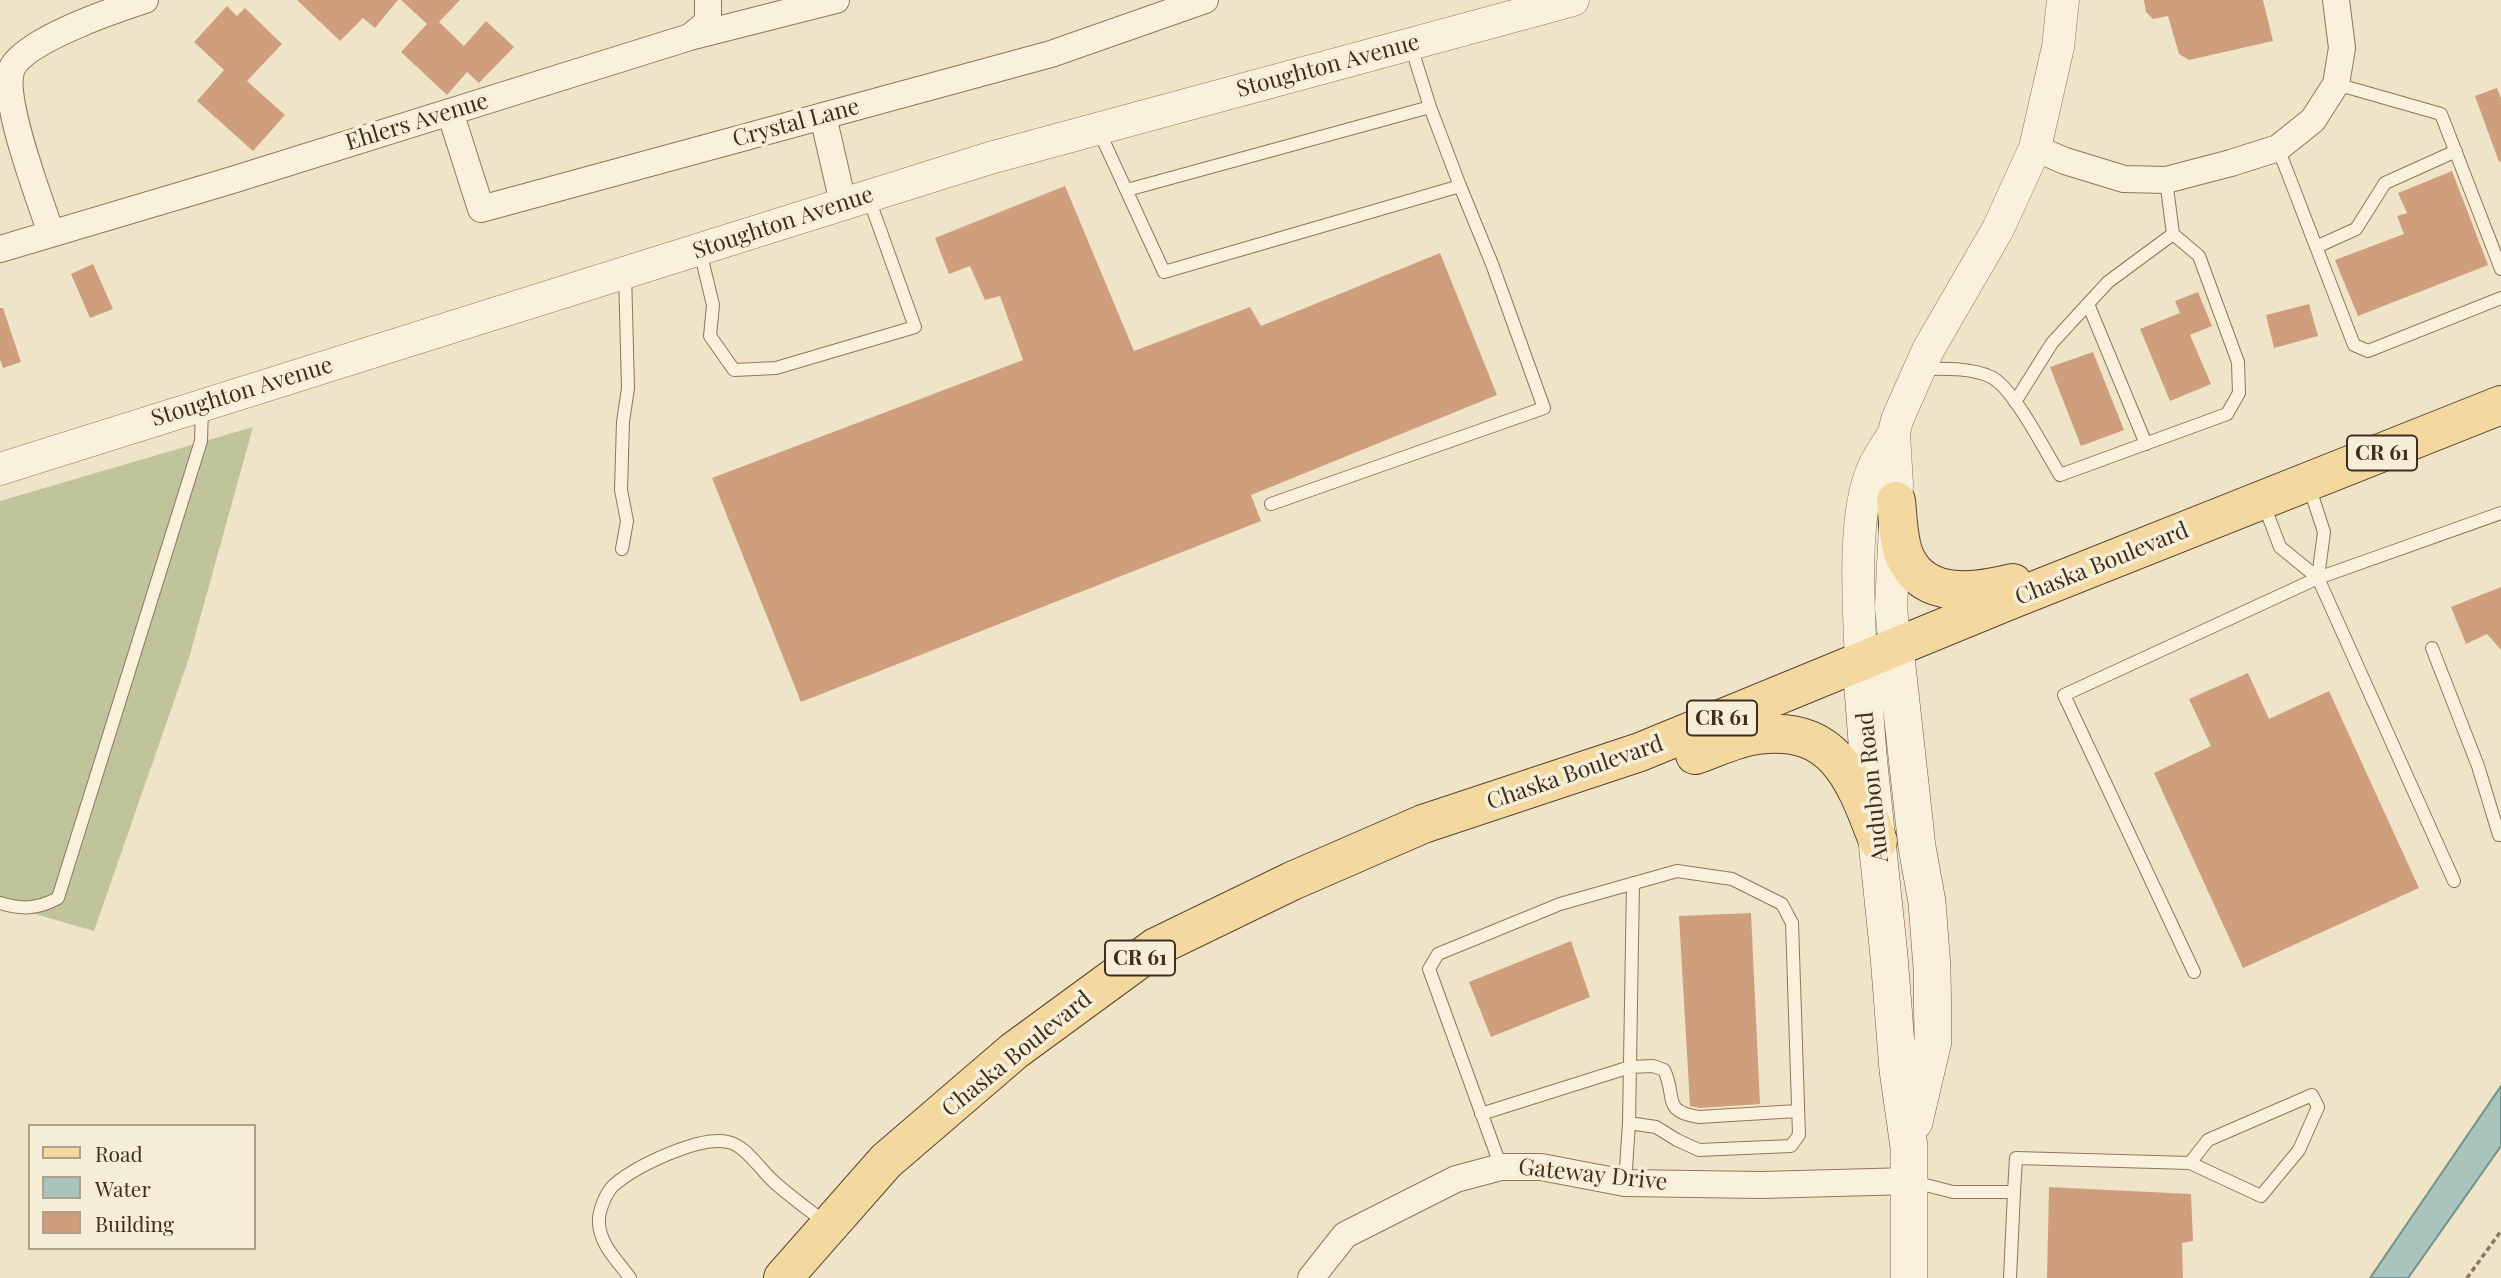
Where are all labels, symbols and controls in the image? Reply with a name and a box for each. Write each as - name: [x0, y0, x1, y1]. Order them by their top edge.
- street label: Stoughton Avenue: [1233, 28, 1423, 104]
- street label: Ehlers Avenue: [342, 87, 492, 157]
- street label: Crystal Lane: [730, 93, 862, 153]
- street label: Stoughton Avenue: [689, 181, 877, 265]
- street label: Stoughton Avenue: [148, 351, 336, 433]
- road number: CR 61: [2347, 435, 2417, 470]
- street label: Chaska Boulevard: [2011, 517, 2193, 611]
- road number: CR 61: [1687, 700, 1757, 736]
- street label: Audubon Road: [1851, 710, 1895, 864]
- street label: Chaska Boulevard: [1483, 730, 1667, 816]
- road number: CR 61: [1105, 940, 1175, 976]
- street label: Chaska Boulevard: [937, 985, 1097, 1123]
- legend: [28, 1124, 256, 1250]
- text: Road: [95, 1139, 143, 1167]
- street label: Gateway Drive: [1517, 1153, 1669, 1197]
- text: Water: [95, 1174, 151, 1202]
- text: Building: [95, 1209, 174, 1237]

